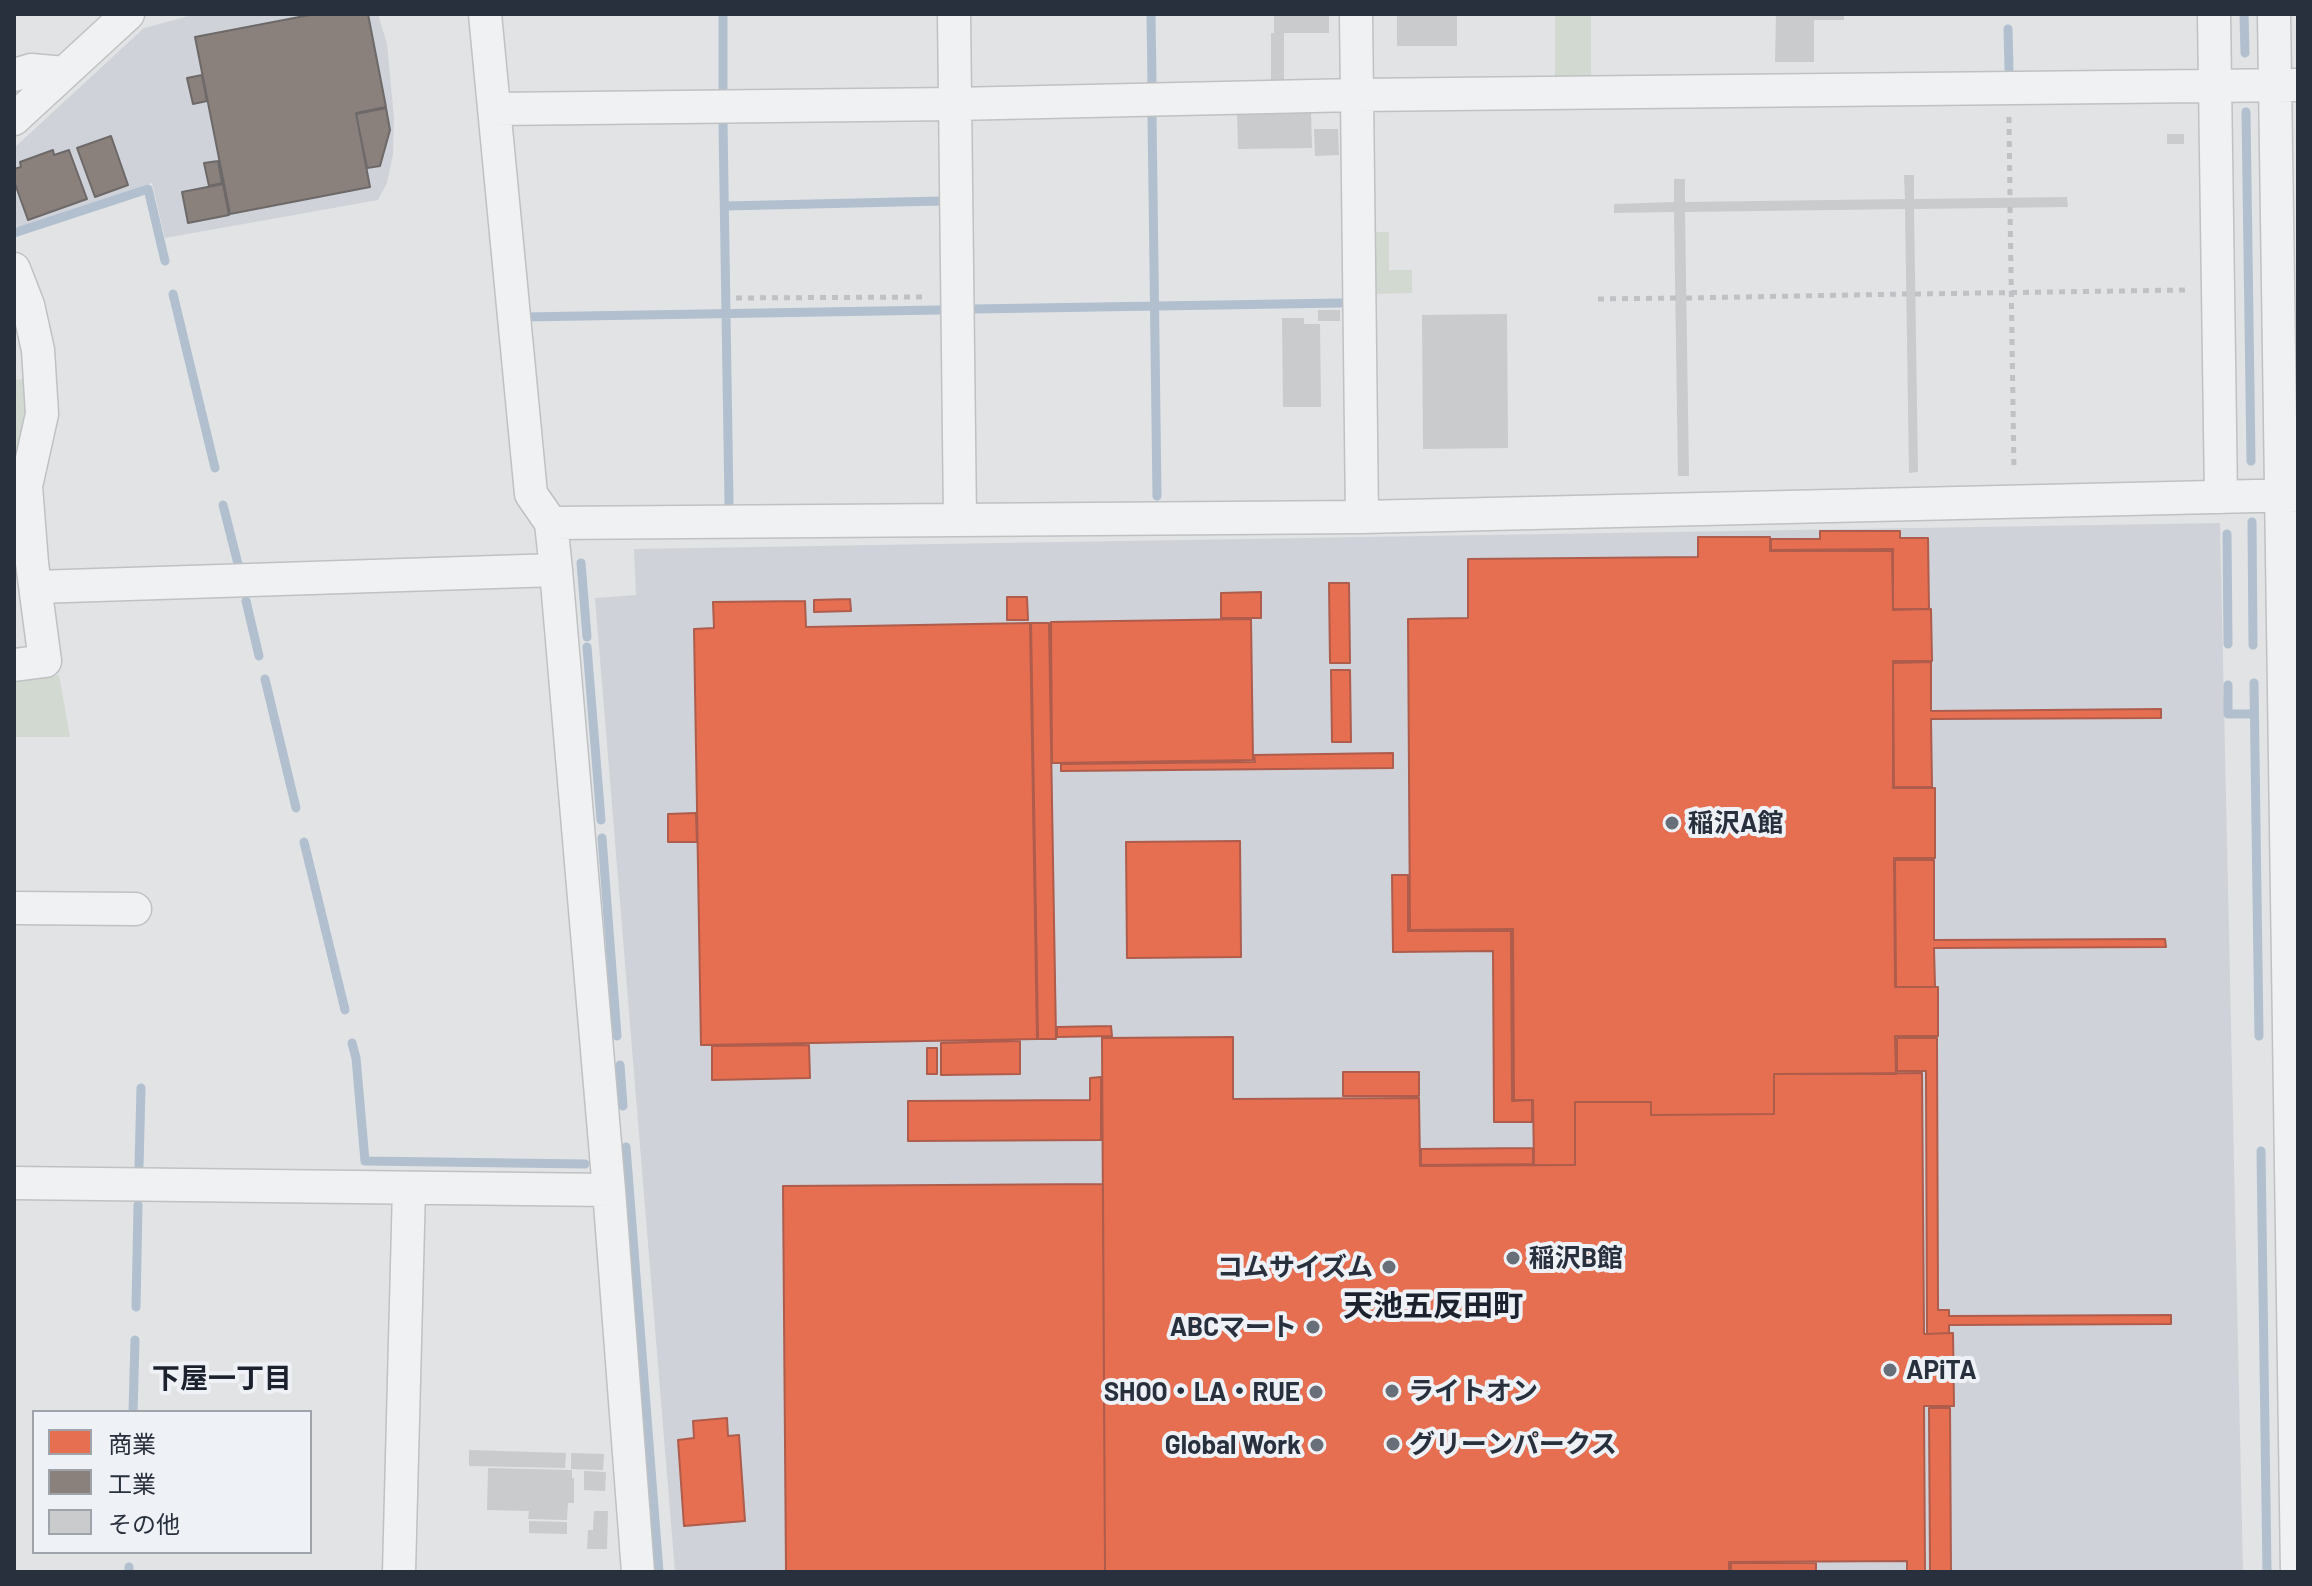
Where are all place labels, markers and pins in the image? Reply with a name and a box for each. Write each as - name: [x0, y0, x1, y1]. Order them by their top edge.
- place label: 稲沢A館: [1688, 807, 1783, 839]
- marker: 稲沢A館: [1663, 814, 1681, 832]
- place label: 稲沢B館: [1529, 1242, 1623, 1274]
- marker: 稲沢B館: [1504, 1249, 1522, 1267]
- place label: コムサイズム: [1217, 1251, 1373, 1283]
- marker: コムサイズム: [1380, 1258, 1398, 1276]
- place label: ABCマート: [1170, 1311, 1297, 1343]
- marker: ABCマート: [1304, 1318, 1322, 1336]
- place label: APiTA: [1906, 1354, 1977, 1386]
- marker: APiTA: [1881, 1361, 1899, 1379]
- place label: ライトオン: [1408, 1375, 1538, 1407]
- place label: SHOO・LA・RUE: [1104, 1376, 1300, 1408]
- marker: ライトオン: [1383, 1382, 1401, 1400]
- marker: SHOO・LA・RUE: [1307, 1383, 1325, 1401]
- place label: グリーンパークス: [1409, 1428, 1617, 1460]
- place label: Global Work: [1165, 1429, 1301, 1461]
- marker: グリーンパークス: [1384, 1435, 1402, 1453]
- marker: Global Work: [1308, 1436, 1326, 1454]

